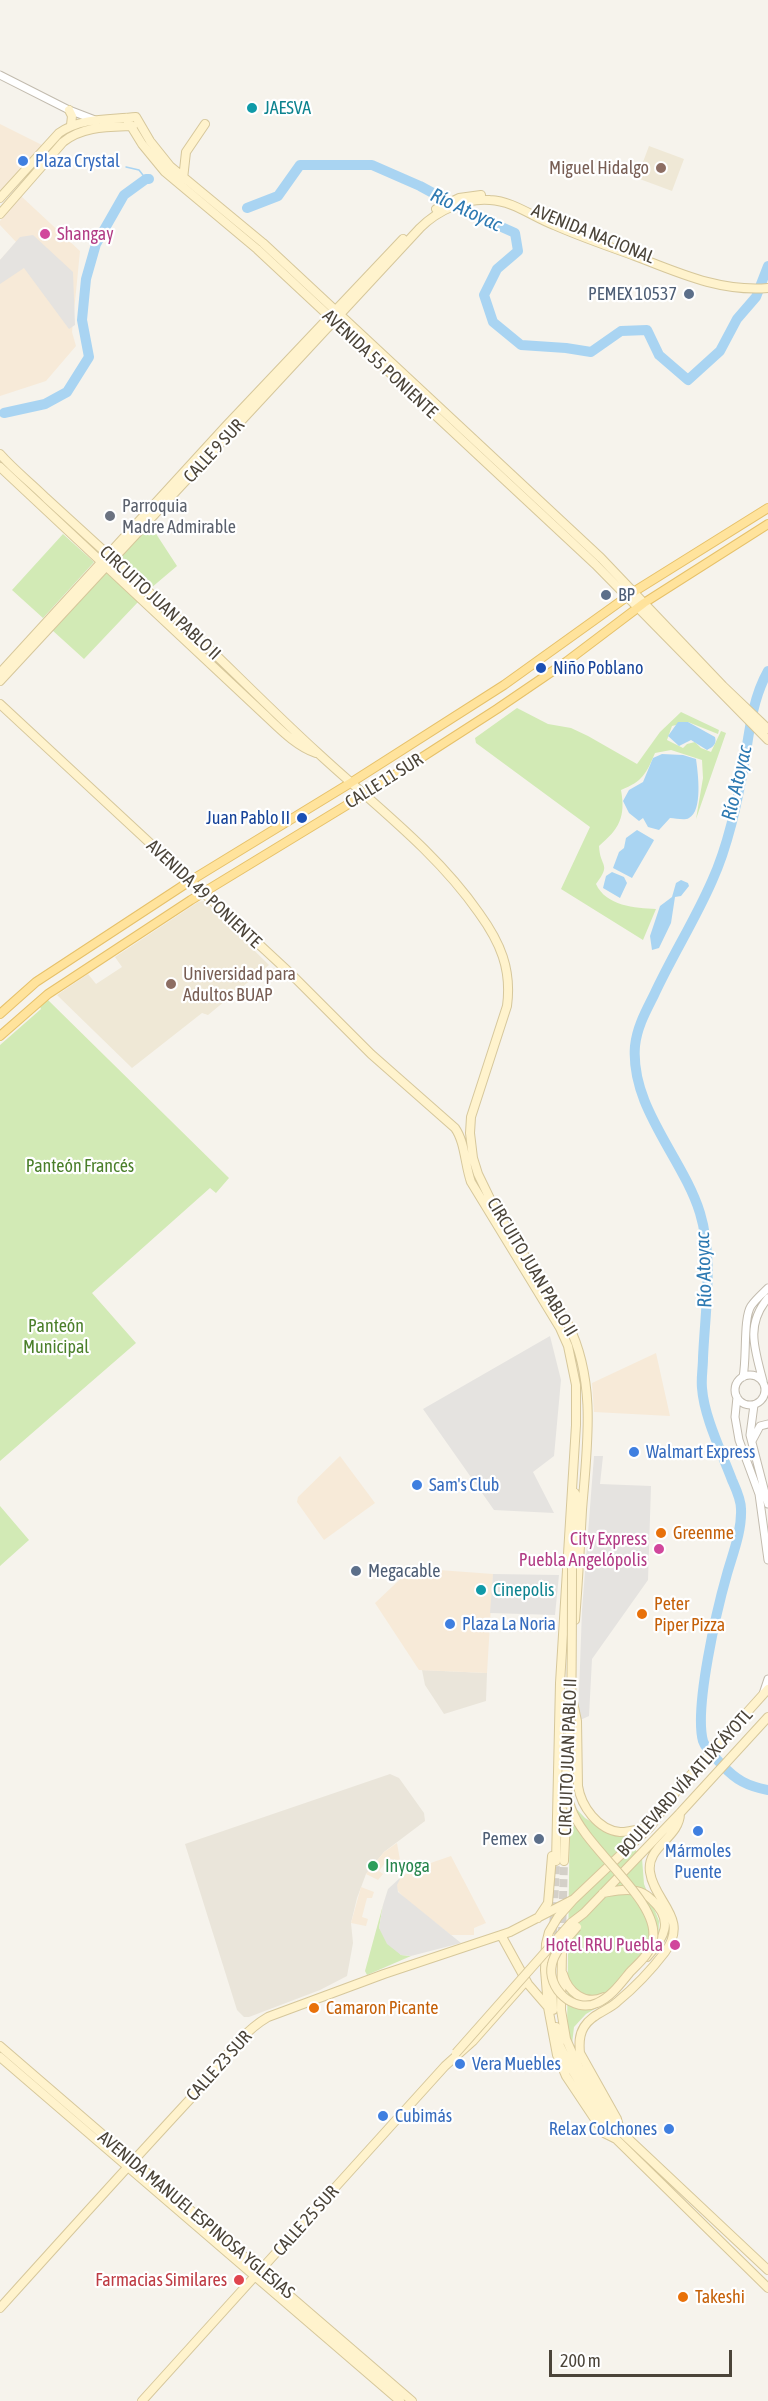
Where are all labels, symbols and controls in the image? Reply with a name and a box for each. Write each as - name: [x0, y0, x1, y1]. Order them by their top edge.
- place label: JAESVA: [264, 97, 311, 119]
- marker: JAESVA: [245, 101, 259, 115]
- place label: Plaza Crystal: [35, 150, 120, 172]
- marker: Plaza Crystal: [16, 154, 30, 168]
- place label: Miguel Hidalgo: [549, 157, 649, 179]
- marker: Miguel Hidalgo: [654, 161, 668, 175]
- water label: Río Atoyac: [426, 183, 506, 237]
- street label: AVENIDA NACIONAL: [528, 200, 658, 268]
- place label: Shangay: [57, 223, 114, 245]
- marker: Shangay: [38, 227, 52, 241]
- place label: PEMEX 10537: [588, 283, 677, 305]
- marker: PEMEX 10537: [682, 287, 696, 301]
- street label: AVENIDA 55 PONIENTE: [318, 305, 442, 423]
- street label: CALLE 9 SUR: [179, 415, 249, 487]
- place label: Parroquia Madre Admirable: [122, 495, 236, 538]
- marker: Parroquia Madre Admirable: [103, 509, 117, 523]
- street label: CIRCUITO JUAN PABLO II: [95, 541, 225, 665]
- place label: BP: [618, 584, 635, 606]
- marker: BP: [599, 588, 613, 602]
- place label: Niño Poblano: [553, 657, 643, 679]
- marker: Niño Poblano: [534, 661, 548, 675]
- water label: Río Atoyac: [717, 743, 757, 823]
- street label: CALLE 11 SUR: [341, 749, 427, 813]
- place label: Juan Pablo II: [206, 807, 290, 829]
- marker: Juan Pablo II: [295, 811, 309, 825]
- street label: AVENIDA 49 PONIENTE: [142, 835, 266, 953]
- place label: Universidad para Adultos BUAP: [183, 963, 296, 1006]
- marker: Universidad para Adultos BUAP: [164, 977, 178, 991]
- park label: Panteón Francés: [26, 1155, 134, 1177]
- street label: CIRCUITO JUAN PABLO II: [482, 1194, 582, 1340]
- water label: Río Atoyac: [691, 1232, 717, 1308]
- park label: Panteón Municipal: [23, 1315, 89, 1358]
- place label: Walmart Express: [646, 1441, 755, 1463]
- marker: Walmart Express: [627, 1445, 641, 1459]
- place label: Sam's Club: [429, 1474, 499, 1496]
- marker: Sam's Club: [410, 1478, 424, 1492]
- place label: Greenme: [673, 1522, 734, 1544]
- marker: Greenme: [654, 1526, 668, 1540]
- place label: City Express Puebla Angelópolis: [519, 1528, 647, 1570]
- marker: City Express Puebla Angelópolis: [652, 1542, 666, 1556]
- place label: Megacable: [368, 1560, 440, 1582]
- marker: Megacable: [349, 1564, 363, 1578]
- place label: Cinepolis: [493, 1579, 554, 1601]
- marker: Cinepolis: [474, 1583, 488, 1597]
- place label: Peter Piper Pizza: [654, 1593, 725, 1636]
- marker: Peter Piper Pizza: [635, 1607, 649, 1621]
- place label: Plaza La Noria: [462, 1613, 556, 1635]
- marker: Plaza La Noria: [443, 1617, 457, 1631]
- street label: CIRCUITO JUAN PABLO II: [554, 1678, 582, 1836]
- street label: BOULEVARD VÍA ATLIXCÁYOTL: [613, 1705, 757, 1861]
- marker: Mármoles Puente: [691, 1824, 705, 1838]
- place label: Pemex: [482, 1828, 527, 1850]
- marker: Pemex: [532, 1832, 546, 1846]
- place label: Mármoles Puente: [665, 1840, 731, 1882]
- place label: Inyoga: [385, 1855, 430, 1877]
- marker: Inyoga: [366, 1859, 380, 1873]
- place label: Hotel RRU Puebla: [545, 1934, 663, 1956]
- marker: Hotel RRU Puebla: [668, 1938, 682, 1952]
- place label: Camaron Picante: [326, 1997, 438, 2019]
- marker: Camaron Picante: [307, 2001, 321, 2015]
- street label: CALLE 23 SUR: [182, 2026, 256, 2106]
- place label: Vera Muebles: [472, 2053, 561, 2075]
- marker: Vera Muebles: [453, 2057, 467, 2071]
- place label: Cubimás: [395, 2105, 452, 2127]
- marker: Cubimás: [376, 2109, 390, 2123]
- place label: Relax Colchones: [549, 2118, 657, 2140]
- marker: Relax Colchones: [662, 2122, 676, 2136]
- street label: AVENIDA MANUEL ESPINOSA YGLESIAS: [93, 2127, 299, 2303]
- street label: CALLE 25 SUR: [269, 2181, 343, 2261]
- place label: Farmacias Similares: [95, 2269, 227, 2291]
- marker: Farmacias Similares: [232, 2273, 246, 2287]
- place label: Takeshi: [695, 2286, 745, 2308]
- marker: Takeshi: [676, 2290, 690, 2304]
- scale bar: [552, 2338, 735, 2376]
- text: 200 m: [560, 2350, 601, 2371]

